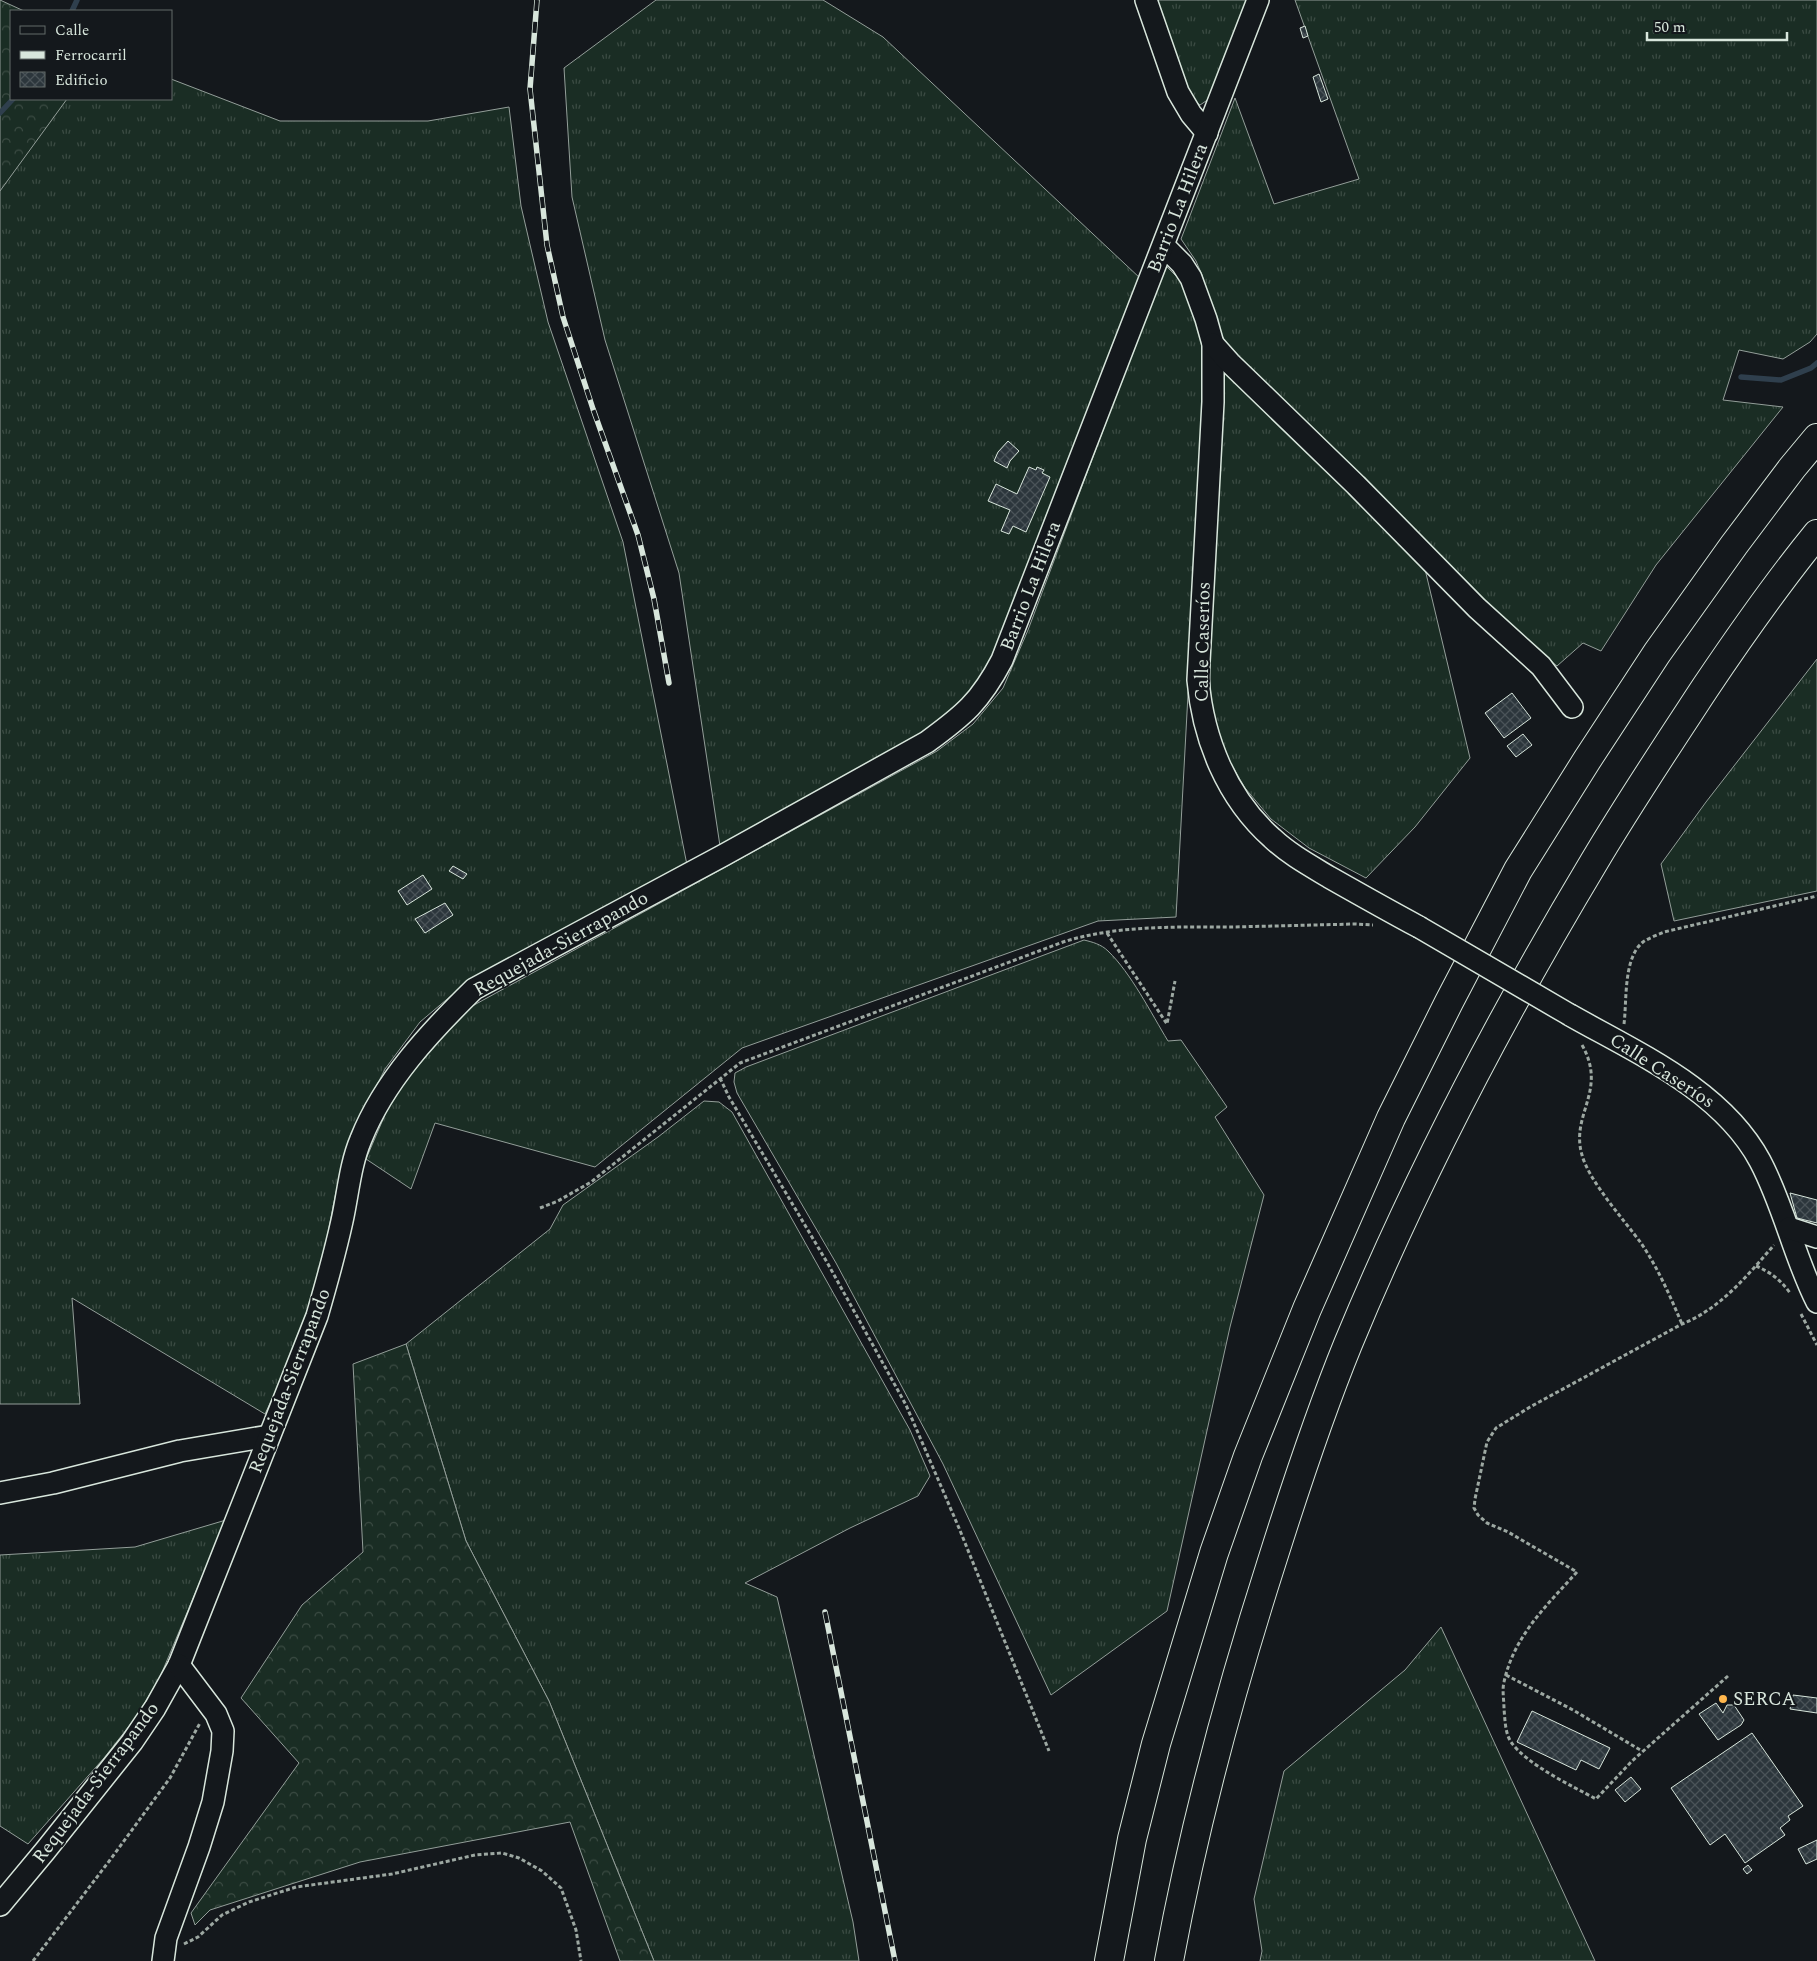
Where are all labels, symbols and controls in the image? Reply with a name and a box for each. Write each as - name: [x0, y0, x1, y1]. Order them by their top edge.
- legend: [10, 10, 172, 100]
- scale bar: [1647, 10, 1787, 42]
- text: 50 m: [1654, 16, 1686, 39]
- text: Calle: [55, 19, 89, 42]
- text: Ferrocarril: [55, 44, 127, 67]
- text: Edificio: [55, 69, 108, 92]
- street label: Barrio La Hilera: [1140, 138, 1216, 277]
- street label: Barrio La Hilera: [993, 516, 1069, 655]
- street label: Calle Caseríos: [1187, 581, 1219, 703]
- street label: Requejada-Sierrapando: [468, 884, 654, 1004]
- street label: Calle Caseríos: [1604, 1026, 1720, 1116]
- street label: Requejada-Sierrapando: [241, 1284, 339, 1478]
- place label: SERCA: [1733, 1685, 1796, 1714]
- marker: SERCA: [1717, 1693, 1729, 1705]
- street label: Requejada-Sierrapando: [25, 1696, 167, 1870]

